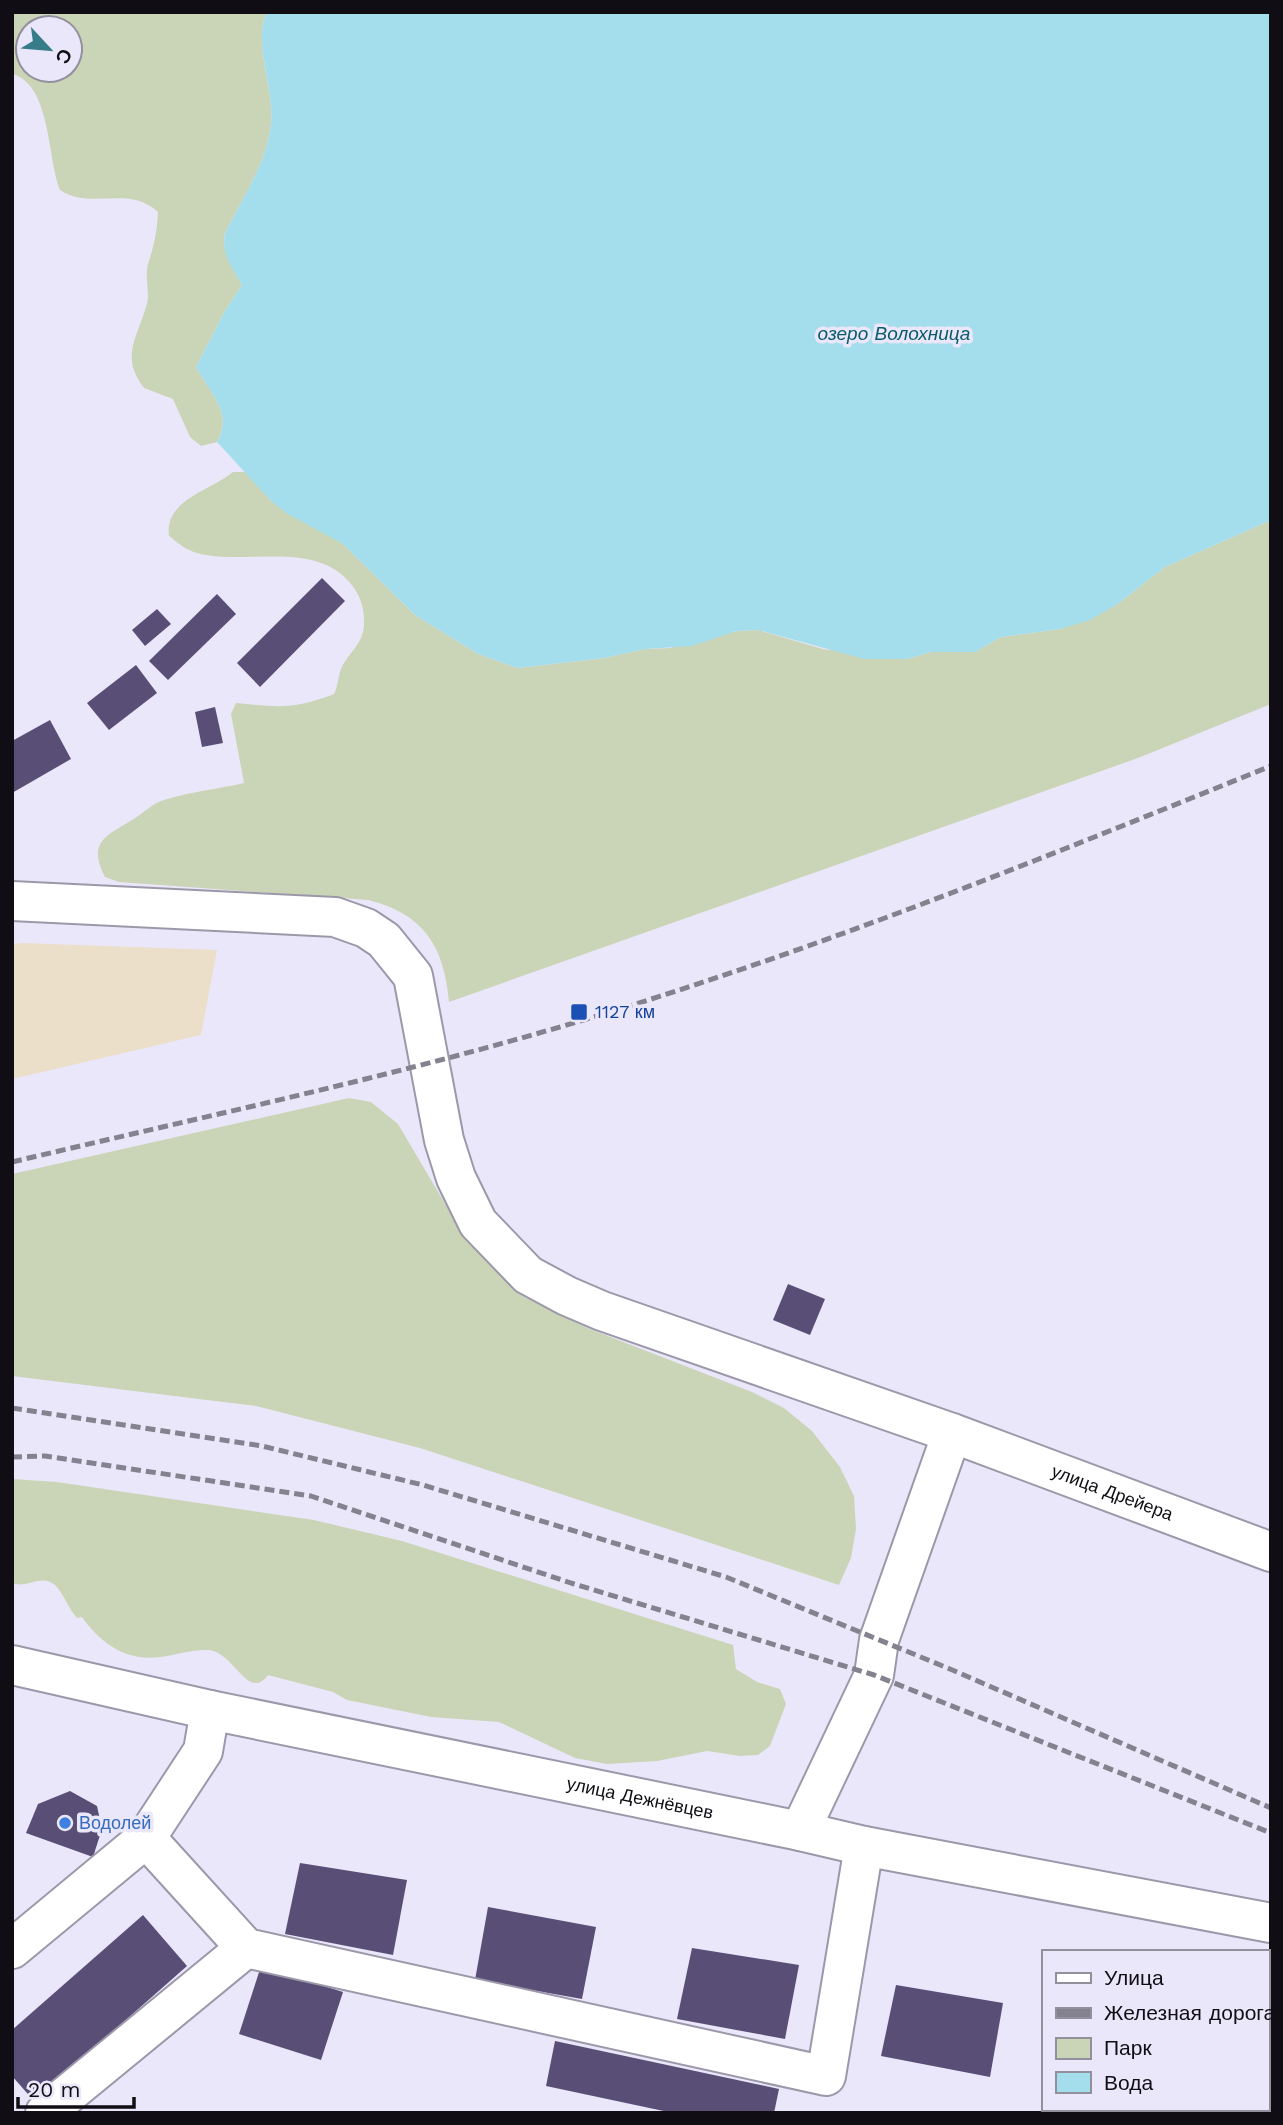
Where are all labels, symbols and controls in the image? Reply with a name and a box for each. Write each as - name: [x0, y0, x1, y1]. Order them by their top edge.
- north arrow: [14, 14, 84, 84]
- text: С: [50, 45, 77, 68]
- water label: озеро Волохница: [818, 322, 970, 345]
- place label: 1127 км: [595, 1001, 655, 1022]
- marker: 1127 км: [569, 1002, 589, 1022]
- street label: улица Дрейера: [1049, 1460, 1177, 1525]
- street label: улица Дежнёвцев: [565, 1772, 715, 1823]
- place label: Водолей: [79, 1812, 151, 1833]
- marker: Водолей: [57, 1815, 73, 1831]
- legend: [1042, 1950, 1269, 2111]
- text: Улица: [1104, 1965, 1164, 1990]
- text: Железная дорога: [1104, 2000, 1276, 2025]
- text: Парк: [1104, 2035, 1152, 2060]
- scale bar: [18, 2066, 133, 2110]
- text: Вода: [1104, 2070, 1153, 2095]
- text: 20 m: [28, 2077, 80, 2102]

